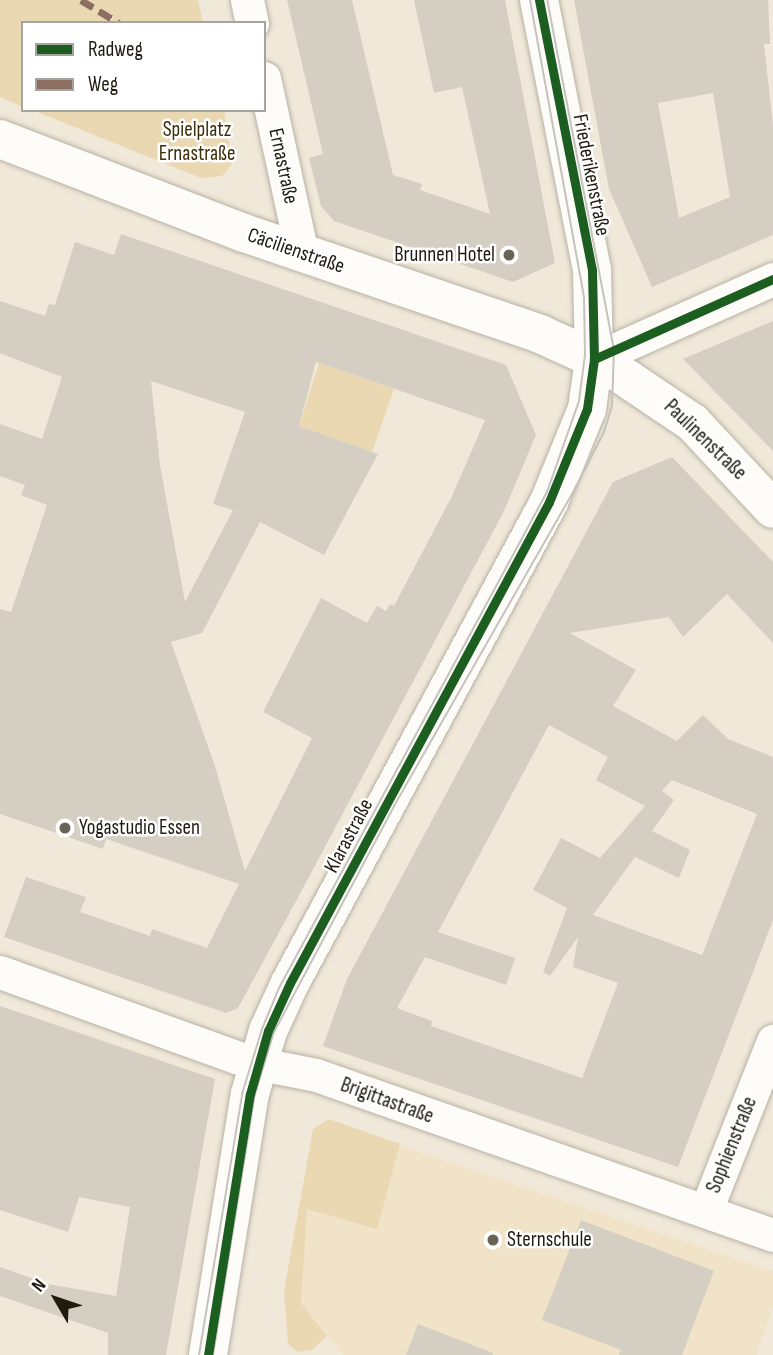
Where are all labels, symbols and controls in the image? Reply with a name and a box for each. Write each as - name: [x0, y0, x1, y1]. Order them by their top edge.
- legend: [21, 21, 266, 112]
- text: Radweg: [88, 37, 143, 62]
- text: Weg: [88, 72, 118, 97]
- street label: Friederikenstraße: [567, 112, 615, 238]
- park label: Spielplatz Ernastraße: [159, 117, 235, 167]
- street label: Ernastraße: [263, 126, 303, 206]
- street label: Cäcilienstraße: [244, 223, 348, 279]
- place label: Brunnen Hotel: [394, 242, 495, 268]
- marker: Brunnen Hotel: [501, 247, 517, 263]
- street label: Paulinenstraße: [658, 394, 752, 486]
- street label: Klarastraße: [319, 795, 379, 877]
- place label: Yogastudio Essen: [79, 815, 200, 841]
- marker: Yogastudio Essen: [57, 820, 73, 836]
- street label: Brigittastraße: [337, 1073, 437, 1129]
- street label: Sophienstraße: [701, 1093, 763, 1197]
- place label: Sternschule: [507, 1227, 592, 1253]
- marker: Sternschule: [485, 1232, 501, 1248]
- north arrow: [21, 1264, 91, 1334]
- text: N: [27, 1274, 51, 1297]

